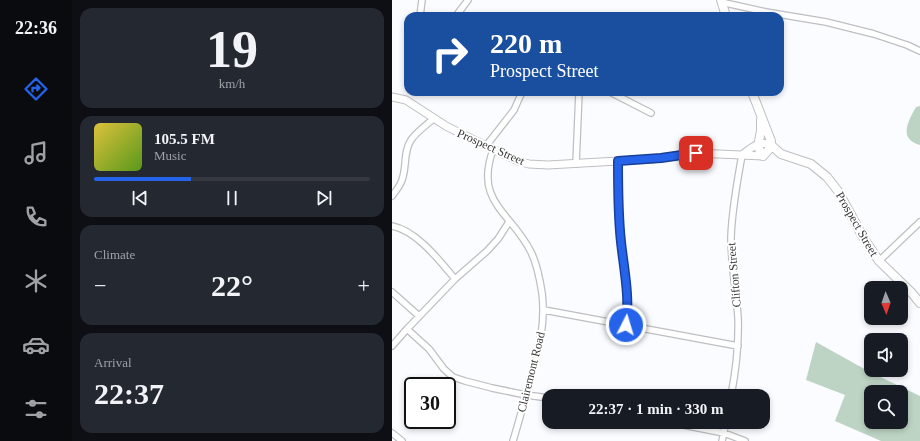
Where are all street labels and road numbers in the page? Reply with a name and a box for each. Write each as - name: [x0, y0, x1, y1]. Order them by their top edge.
- street label: Prospect Street: [455, 126, 527, 168]
- street label: Prospect Street: [833, 189, 881, 259]
- street label: Clifton Street: [724, 241, 744, 308]
- street label: Clairemont Road: [514, 330, 548, 414]

